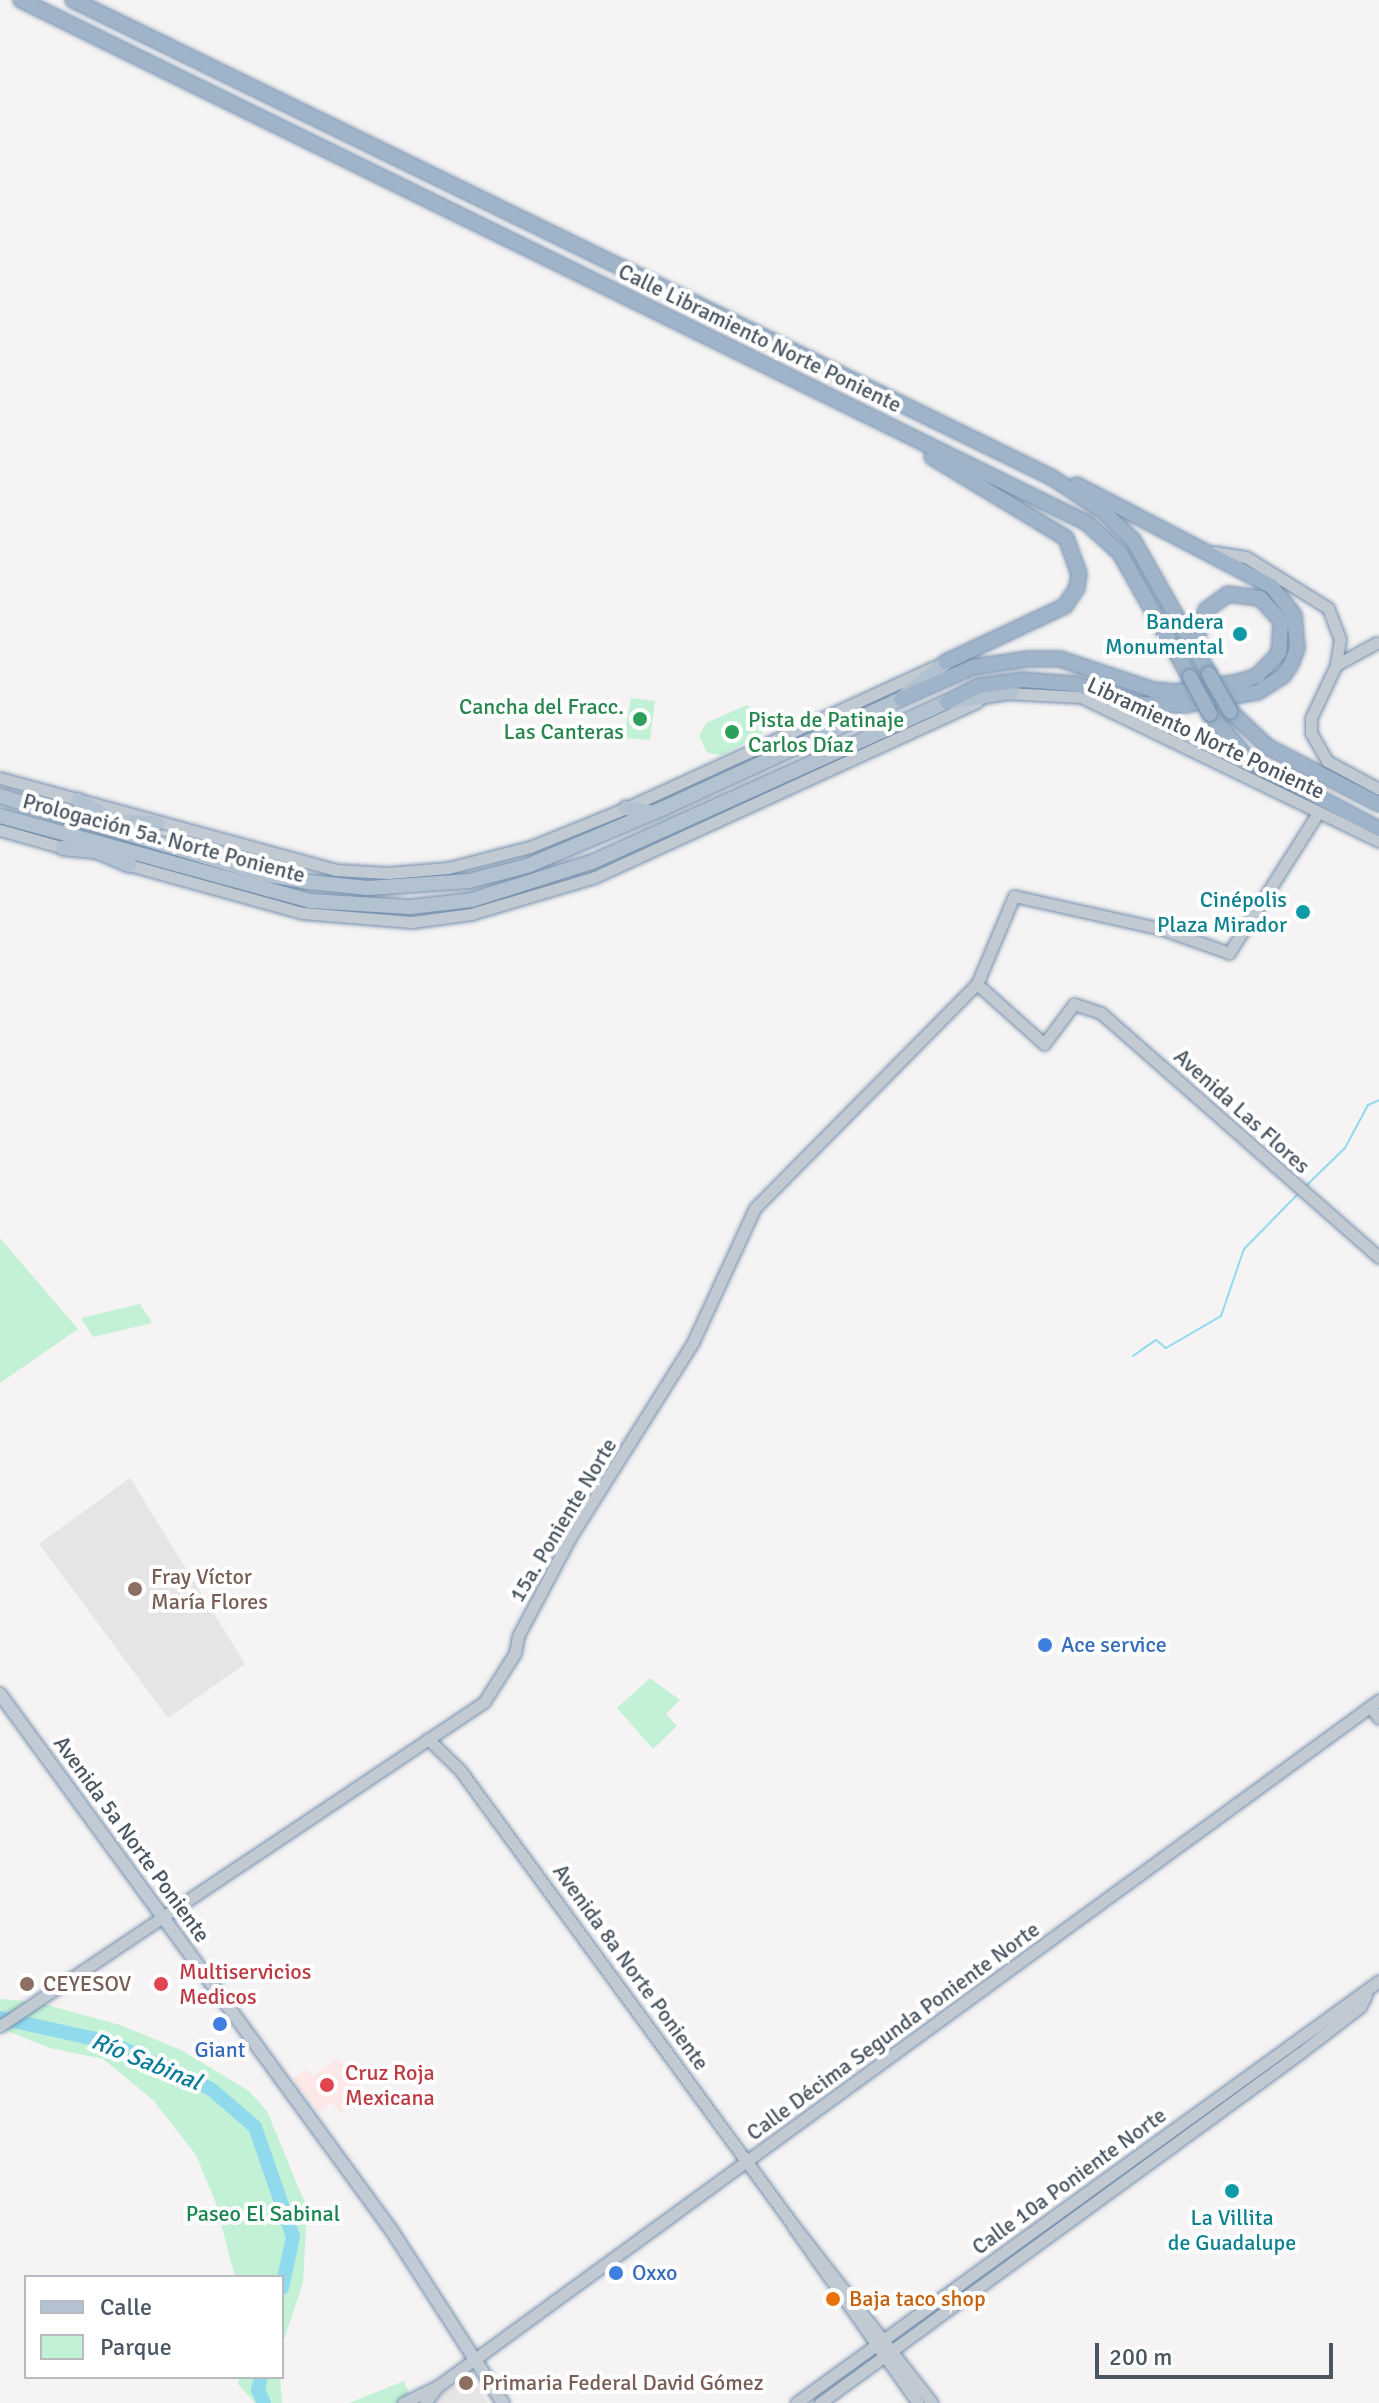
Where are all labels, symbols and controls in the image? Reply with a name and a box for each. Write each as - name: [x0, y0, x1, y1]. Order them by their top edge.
- street label: Calle Libramiento Norte Poniente: [614, 258, 906, 418]
- place label: Bandera Monumental: [1105, 608, 1224, 660]
- marker: Bandera Monumental: [1231, 625, 1249, 643]
- street label: Libramiento Norte Poniente: [1083, 671, 1329, 805]
- place label: Cancha del Fracc. Las Canteras: [459, 693, 624, 744]
- place label: Pista de Patinaje Carlos Díaz: [748, 706, 904, 758]
- marker: Cancha del Fracc. Las Canteras: [631, 710, 649, 728]
- marker: Pista de Patinaje Carlos Díaz: [723, 723, 741, 741]
- street label: Prologación 5a. Norte Poniente: [20, 788, 308, 888]
- place label: Cinépolis Plaza Mirador: [1157, 886, 1287, 938]
- marker: Cinépolis Plaza Mirador: [1294, 903, 1312, 921]
- street label: Avenida Las Flores: [1169, 1043, 1315, 1179]
- street label: 15a. Poniente Norte: [504, 1433, 622, 1607]
- place label: Fray Víctor María Flores: [151, 1563, 268, 1614]
- marker: Fray Víctor María Flores: [126, 1580, 144, 1598]
- place label: Ace service: [1061, 1632, 1167, 1658]
- marker: Ace service: [1036, 1636, 1054, 1654]
- street label: Avenida 5a Norte Poniente: [48, 1731, 216, 1947]
- street label: Avenida 8a Norte Poniente: [547, 1859, 715, 2075]
- street label: Calle Décima Segunda Poniente Norte: [741, 1916, 1045, 2146]
- place label: Multiservicios Medicos: [179, 1958, 311, 2010]
- place label: CEYESOV: [43, 1971, 131, 1997]
- marker: Multiservicios Medicos: [150, 1973, 172, 1995]
- marker: CEYESOV: [18, 1975, 36, 1993]
- marker: Giant: [211, 2015, 229, 2033]
- water label: Río Sabinal: [87, 2027, 205, 2097]
- place label: Giant: [195, 2037, 245, 2063]
- place label: Cruz Roja Mexicana: [345, 2059, 435, 2110]
- marker: Cruz Roja Mexicana: [316, 2074, 338, 2096]
- street label: Calle 10a Poniente Norte: [967, 2102, 1171, 2260]
- marker: La Villita de Guadalupe: [1223, 2182, 1241, 2200]
- park label: Paseo El Sabinal: [186, 2201, 340, 2227]
- place label: La Villita de Guadalupe: [1168, 2204, 1296, 2256]
- place label: Oxxo: [632, 2260, 677, 2286]
- marker: Oxxo: [607, 2264, 625, 2282]
- legend: [24, 2275, 284, 2379]
- place label: Baja taco shop: [849, 2286, 986, 2312]
- marker: Baja taco shop: [824, 2290, 842, 2308]
- text: Calle: [100, 2292, 152, 2322]
- scale bar: [1099, 2327, 1337, 2377]
- text: Parque: [100, 2332, 172, 2362]
- text: 200 m: [1109, 2342, 1172, 2372]
- place label: Primaria Federal David Gómez: [482, 2370, 764, 2396]
- marker: Primaria Federal David Gómez: [457, 2374, 475, 2392]

